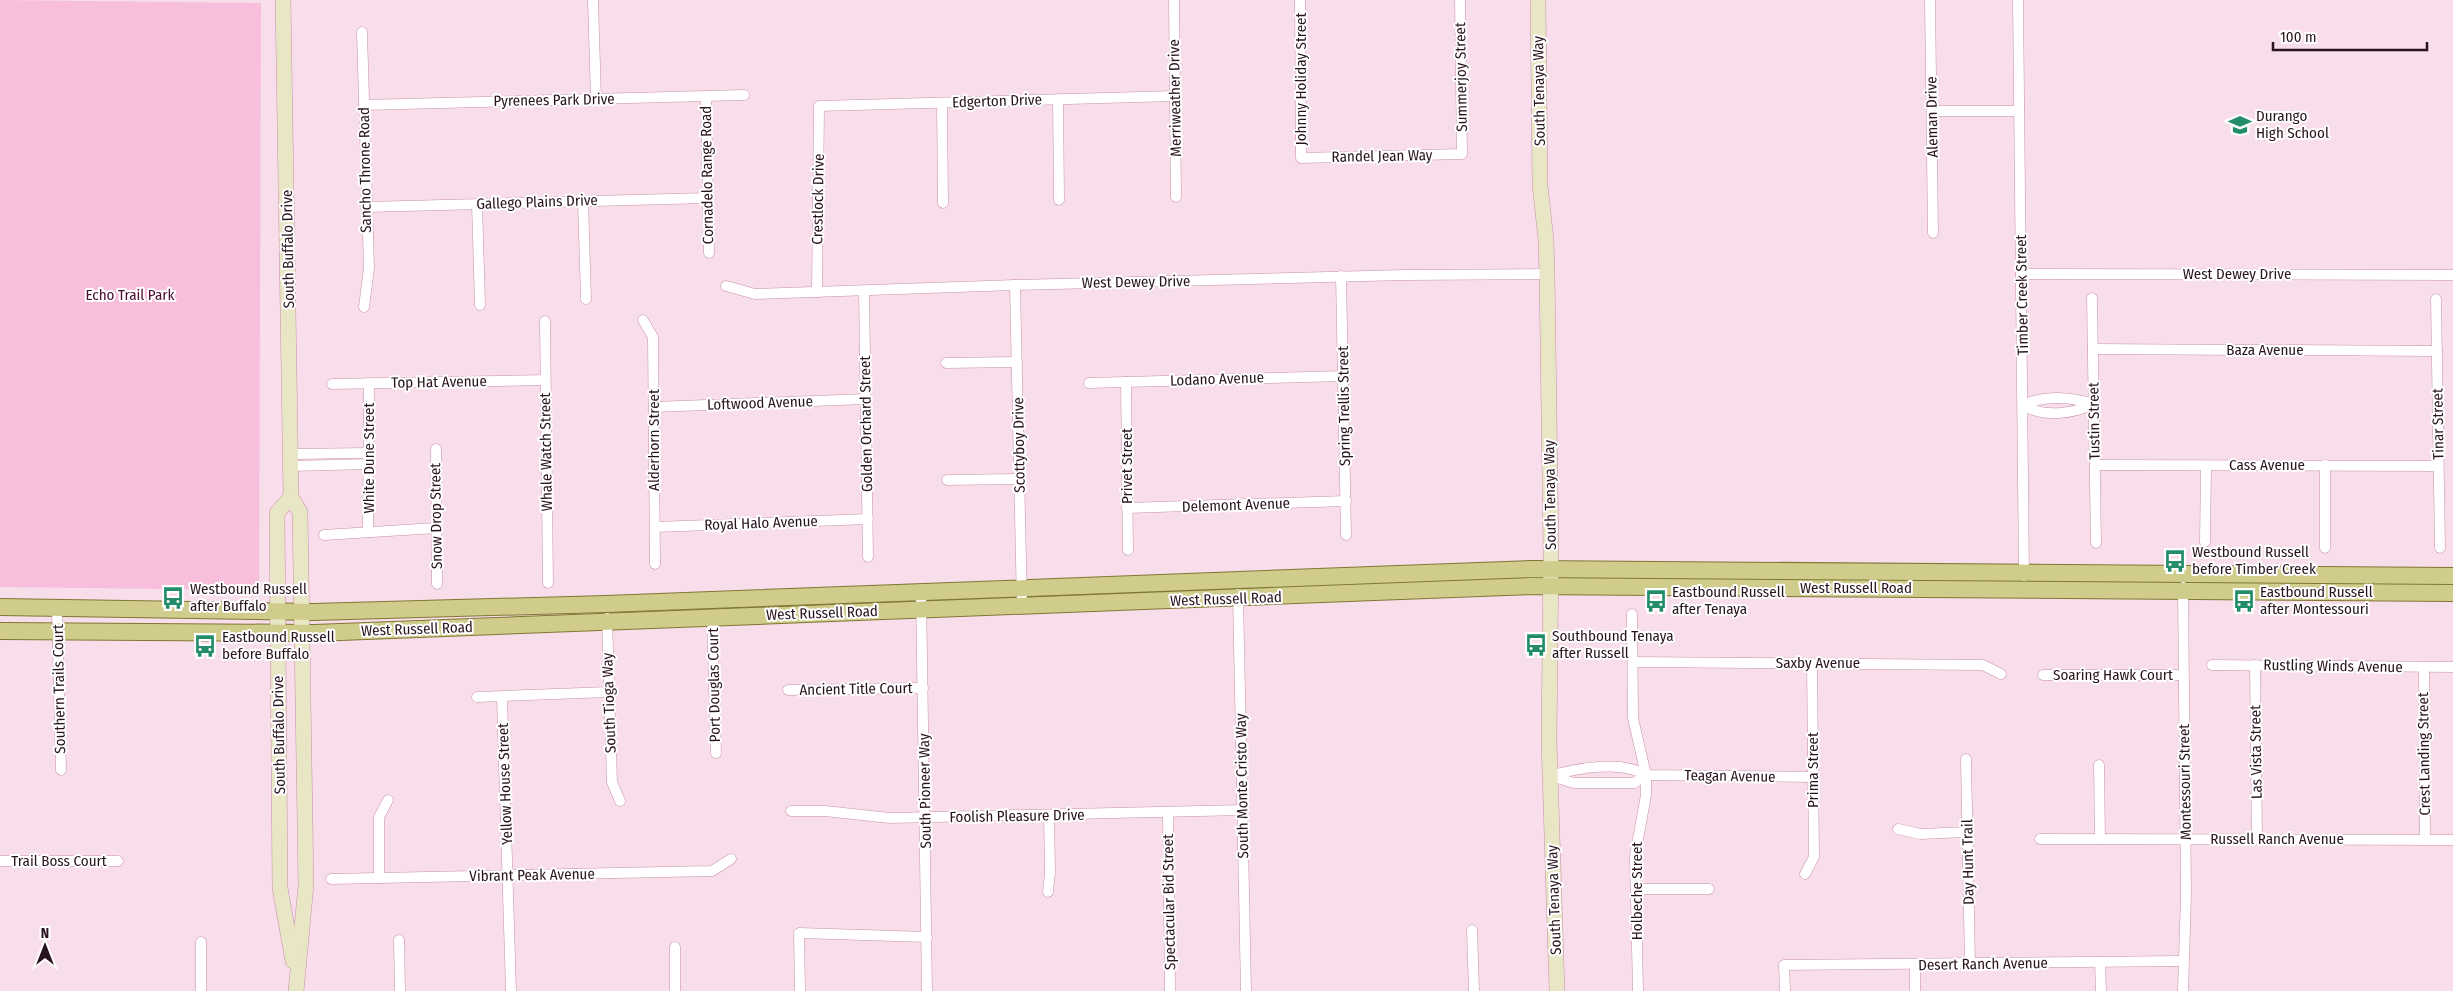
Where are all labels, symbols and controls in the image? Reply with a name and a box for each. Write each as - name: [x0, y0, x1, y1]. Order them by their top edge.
- street label: Johnny Holiday Street: [1292, 13, 1310, 145]
- scale bar: [2273, 20, 2427, 52]
- street label: Summerjoy Street: [1451, 22, 1471, 132]
- text: 100 m: [2280, 28, 2317, 46]
- street label: South Tenaya Way: [1529, 36, 1549, 146]
- street label: Merriweather Drive: [1165, 39, 1185, 157]
- street label: Aleman Drive: [1922, 76, 1942, 158]
- street label: Pyrenees Park Drive: [493, 90, 615, 110]
- street label: Edgerton Drive: [952, 90, 1042, 112]
- street label: Cornadelo Range Road: [697, 106, 717, 244]
- street label: Sancho Throne Road: [355, 107, 375, 233]
- place label: Durango High School: [2256, 107, 2329, 142]
- school or university icon: Durango High School: [2227, 112, 2253, 138]
- street label: Randel Jean Way: [1331, 146, 1433, 166]
- street label: Crestlock Drive: [808, 153, 828, 245]
- street label: South Buffalo Drive: [278, 190, 298, 308]
- street label: Gallego Plains Drive: [476, 191, 598, 213]
- street label: Timber Creek Street: [2012, 234, 2032, 356]
- street label: West Dewey Drive: [2183, 265, 2291, 283]
- street label: West Dewey Drive: [1082, 272, 1190, 292]
- park label: Echo Trail Park: [86, 286, 175, 304]
- street label: Baza Avenue: [2226, 341, 2304, 359]
- street label: Spring Trellis Street: [1334, 346, 1354, 466]
- street label: Golden Orchard Street: [856, 356, 876, 492]
- street label: Lodano Avenue: [1170, 368, 1264, 390]
- street label: Top Hat Avenue: [391, 372, 487, 392]
- street label: Tustin Street: [2084, 382, 2104, 460]
- street label: Tinar Street: [2428, 388, 2448, 460]
- street label: Alderhorn Street: [645, 389, 663, 491]
- street label: Whale Watch Street: [536, 392, 556, 512]
- street label: Loftwood Avenue: [707, 392, 813, 414]
- street label: Scottyboy Drive: [1009, 397, 1029, 493]
- street label: White Dune Street: [360, 402, 378, 513]
- street label: Privet Street: [1118, 428, 1136, 504]
- street label: South Tenaya Way: [1540, 440, 1560, 550]
- street label: Cass Avenue: [2229, 456, 2305, 474]
- street label: Snow Drop Street: [426, 463, 446, 569]
- street label: Delemont Avenue: [1182, 494, 1290, 516]
- street label: Royal Halo Avenue: [704, 512, 818, 534]
- place label: Westbound Russell before Timber Creek: [2192, 543, 2316, 578]
- bus stop icon: Westbound Russell before Timber Creek: [2162, 548, 2188, 574]
- street label: West Russell Road: [1800, 579, 1912, 597]
- place label: Westbound Russell after Buffalo: [190, 580, 307, 615]
- place label: Eastbound Russell after Tenaya: [1672, 583, 1785, 618]
- place label: Eastbound Russell after Montessouri: [2260, 583, 2373, 618]
- bus stop icon: Westbound Russell after Buffalo: [160, 585, 186, 611]
- street label: West Russell Road: [1170, 588, 1282, 610]
- bus stop icon: Eastbound Russell after Tenaya: [1643, 588, 1669, 614]
- bus stop icon: Eastbound Russell after Montessouri: [2231, 588, 2257, 614]
- street label: West Russell Road: [766, 602, 878, 624]
- street label: West Russell Road: [361, 618, 473, 640]
- street label: Southern Trails Court: [49, 624, 69, 754]
- street label: Port Douglas Court: [704, 627, 724, 743]
- place label: Southbound Tenaya after Russell: [1552, 627, 1674, 662]
- place label: Eastbound Russell before Buffalo: [222, 628, 335, 663]
- bus stop icon: Southbound Tenaya after Russell: [1523, 632, 1549, 658]
- bus stop icon: Eastbound Russell before Buffalo: [192, 633, 218, 659]
- street label: South Tioga Way: [598, 652, 620, 753]
- street label: Saxby Avenue: [1776, 654, 1860, 672]
- street label: Rustling Winds Avenue: [2263, 656, 2403, 676]
- street label: Soaring Hawk Court: [2053, 666, 2173, 684]
- street label: South Buffalo Drive: [269, 676, 289, 794]
- street label: Ancient Title Court: [799, 679, 913, 699]
- street label: Crest Landing Street: [2414, 692, 2434, 816]
- street label: Las Vista Street: [2246, 705, 2266, 799]
- street label: South Monte Cristo Way: [1232, 713, 1252, 859]
- street label: Yellow House Street: [494, 723, 516, 845]
- street label: Montessouri Street: [2175, 724, 2195, 840]
- street label: Prima Street: [1804, 732, 1822, 808]
- street label: South Pioneer Way: [915, 733, 935, 849]
- street label: Teagan Avenue: [1684, 766, 1776, 786]
- street label: Foolish Pleasure Drive: [949, 806, 1085, 826]
- street label: Day Hunt Trail: [1958, 819, 1978, 905]
- street label: Russell Ranch Avenue: [2210, 830, 2344, 848]
- street label: Spectacular Bid Street: [1159, 834, 1179, 970]
- street label: Holbeche Street: [1628, 842, 1646, 940]
- street label: South Tenaya Way: [1543, 844, 1565, 955]
- street label: Trail Boss Court: [11, 852, 107, 870]
- street label: Vibrant Peak Avenue: [469, 865, 595, 885]
- north arrow: [20, 921, 70, 971]
- text: N: [41, 925, 49, 942]
- street label: Desert Ranch Avenue: [1918, 954, 2048, 974]

